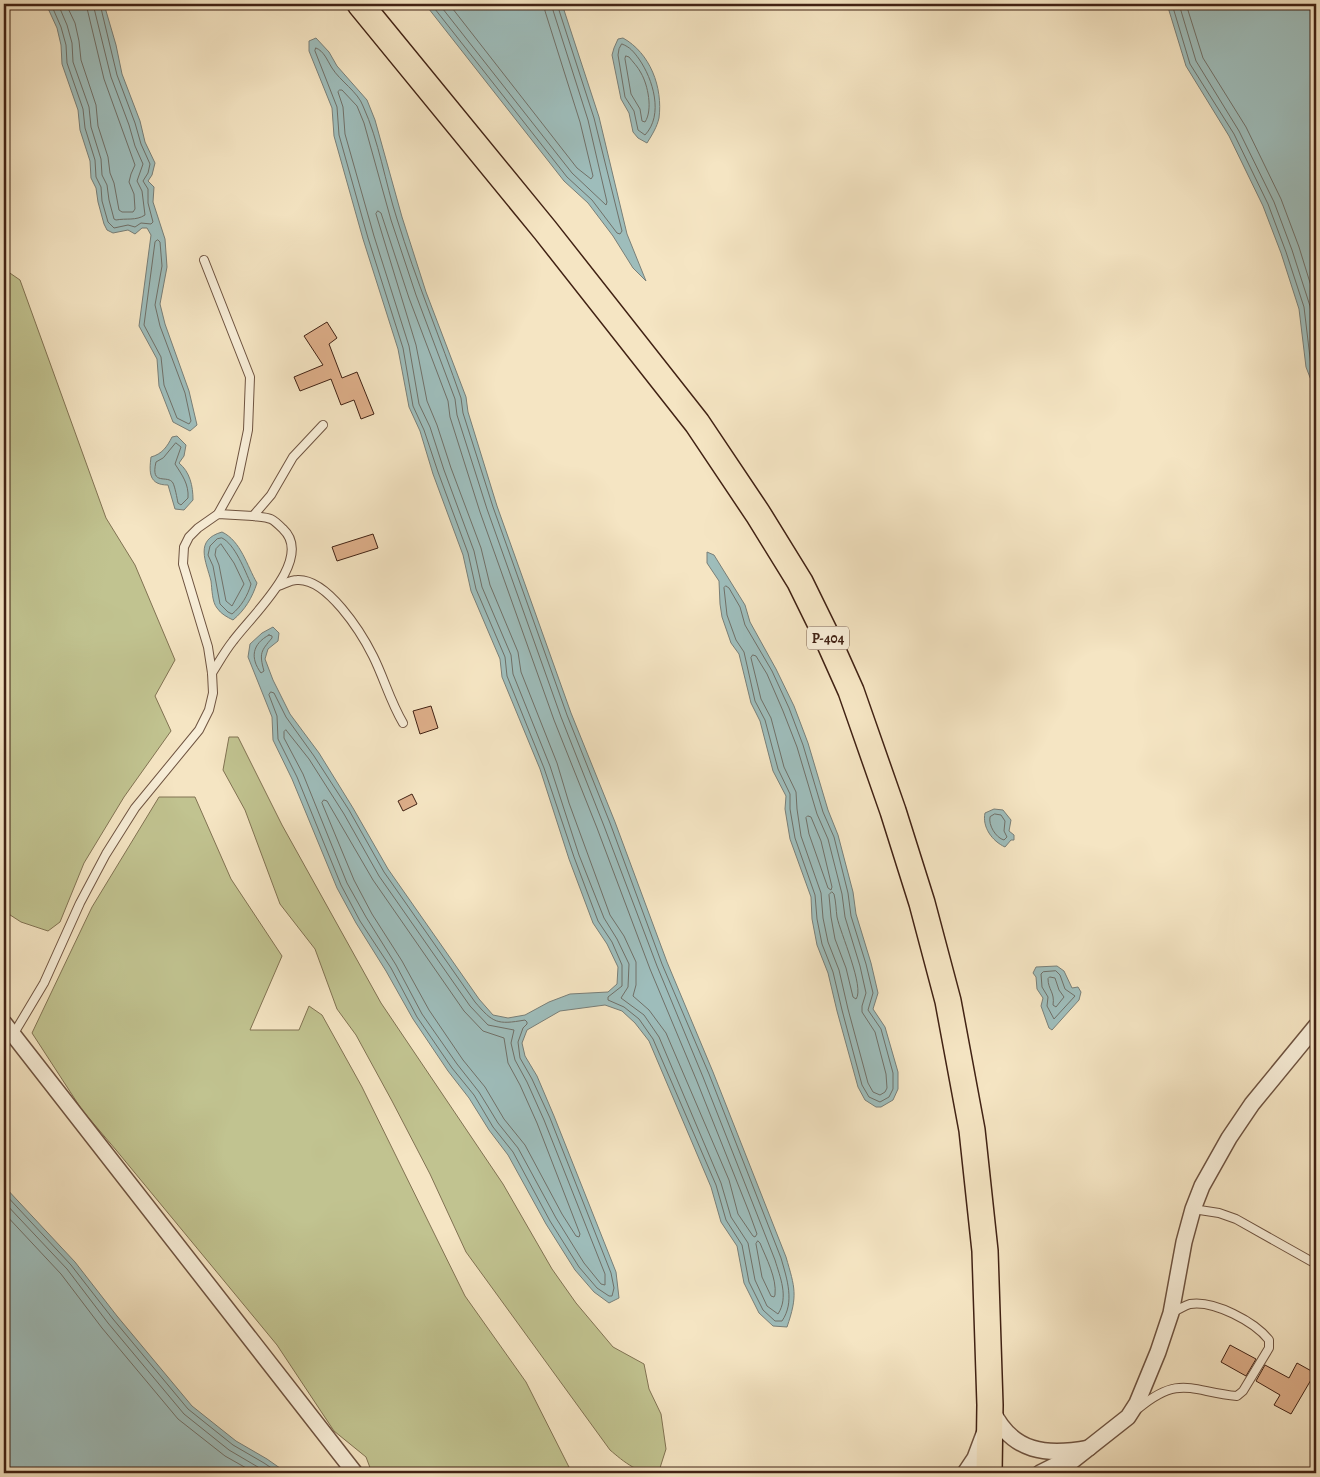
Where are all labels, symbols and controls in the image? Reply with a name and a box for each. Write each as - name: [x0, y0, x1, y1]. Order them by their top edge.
- road number: Р-404: [807, 626, 849, 650]

